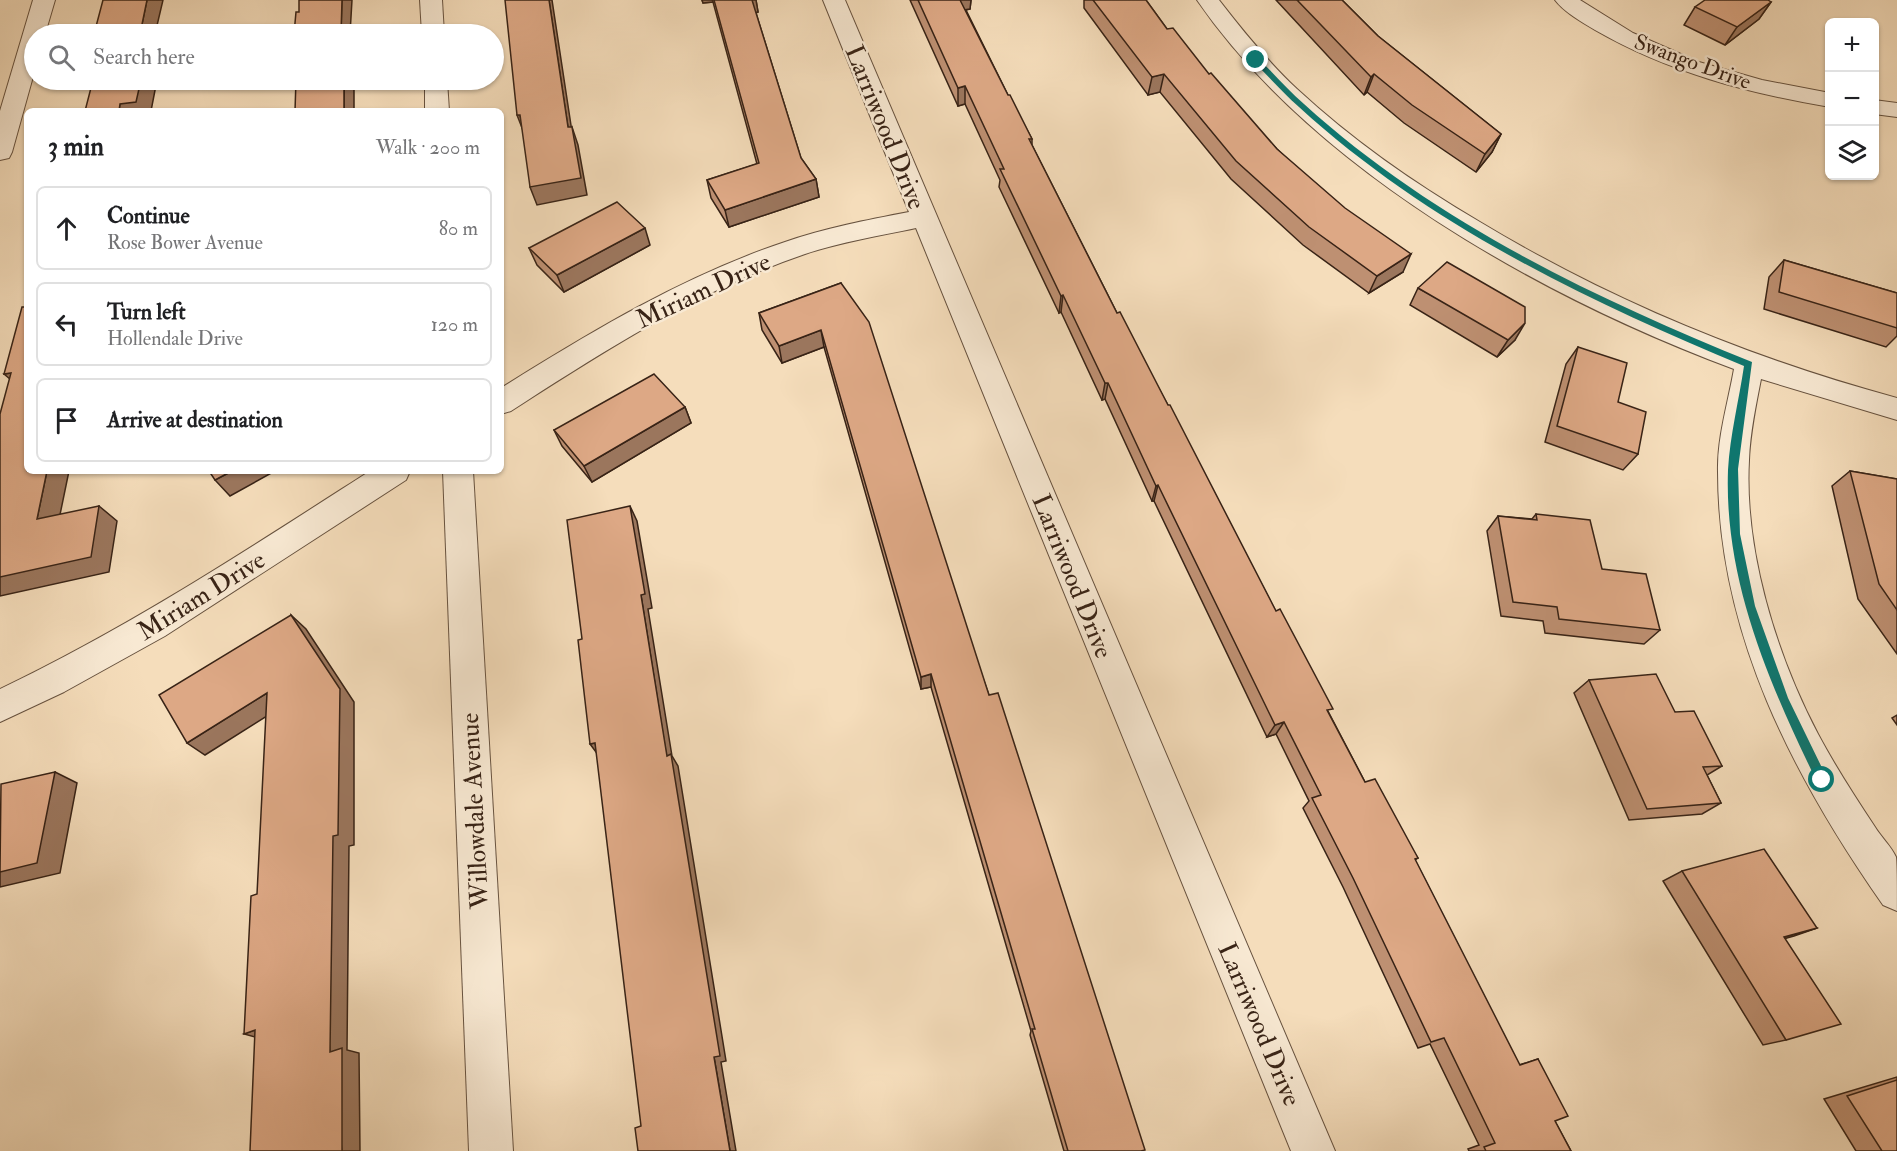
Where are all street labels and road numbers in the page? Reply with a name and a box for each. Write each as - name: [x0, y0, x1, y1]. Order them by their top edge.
- street label: Swango Drive: [1630, 28, 1755, 96]
- street label: Larriwood Drive: [838, 41, 933, 214]
- street label: Miriam Drive: [631, 246, 776, 336]
- street label: Larriwood Drive: [1025, 490, 1120, 663]
- street label: Miriam Drive: [132, 544, 271, 648]
- street label: Willowdale Avenue: [454, 712, 496, 911]
- street label: Larriwood Drive: [1210, 938, 1308, 1111]

